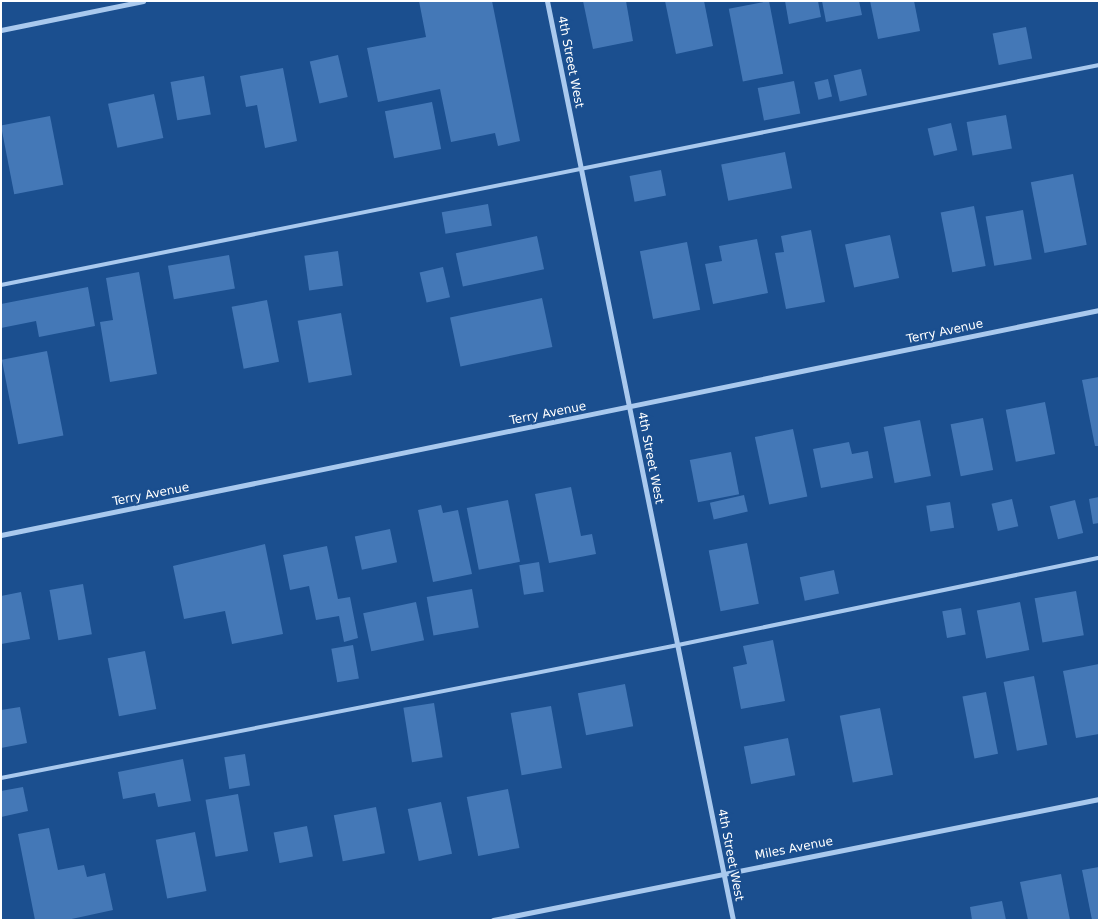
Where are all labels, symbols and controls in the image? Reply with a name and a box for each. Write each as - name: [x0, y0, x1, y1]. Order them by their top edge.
- street label: 4th Street West: [554, 15, 586, 109]
- street label: Terry Avenue: [905, 317, 985, 347]
- street label: Terry Avenue: [508, 400, 588, 428]
- street label: 4th Street West: [634, 411, 666, 505]
- street label: Terry Avenue: [111, 481, 191, 509]
- street label: 4th Street West: [714, 808, 746, 902]
- street label: Miles Avenue: [754, 834, 834, 864]

